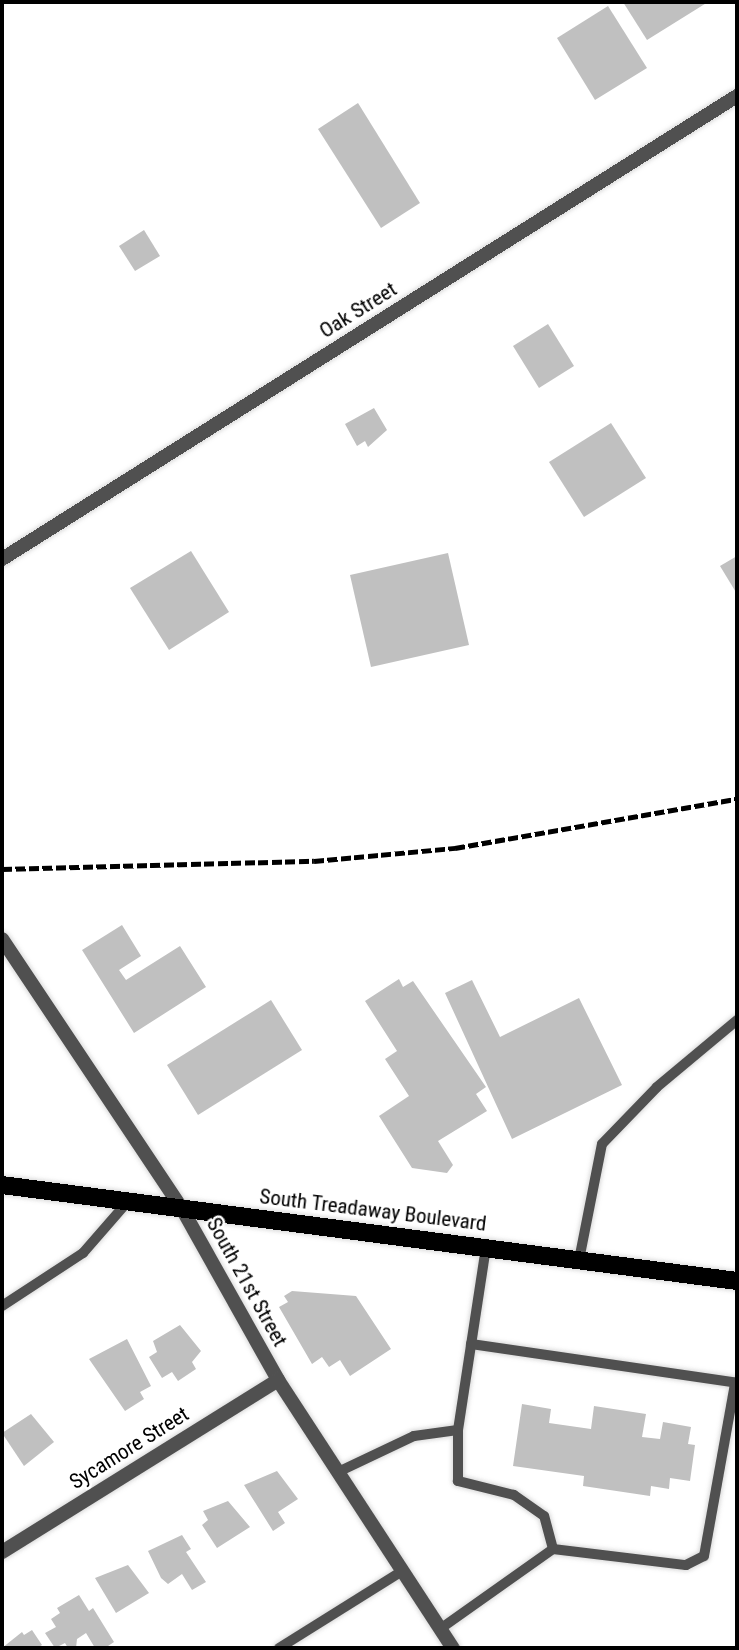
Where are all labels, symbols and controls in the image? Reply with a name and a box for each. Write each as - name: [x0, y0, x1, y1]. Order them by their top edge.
- street label: Oak Street: [315, 276, 401, 344]
- street label: South Treadaway Boulevard: [258, 1184, 488, 1236]
- street label: South 21st Street: [201, 1213, 293, 1351]
- street label: Sycamore Street: [65, 1401, 193, 1495]

